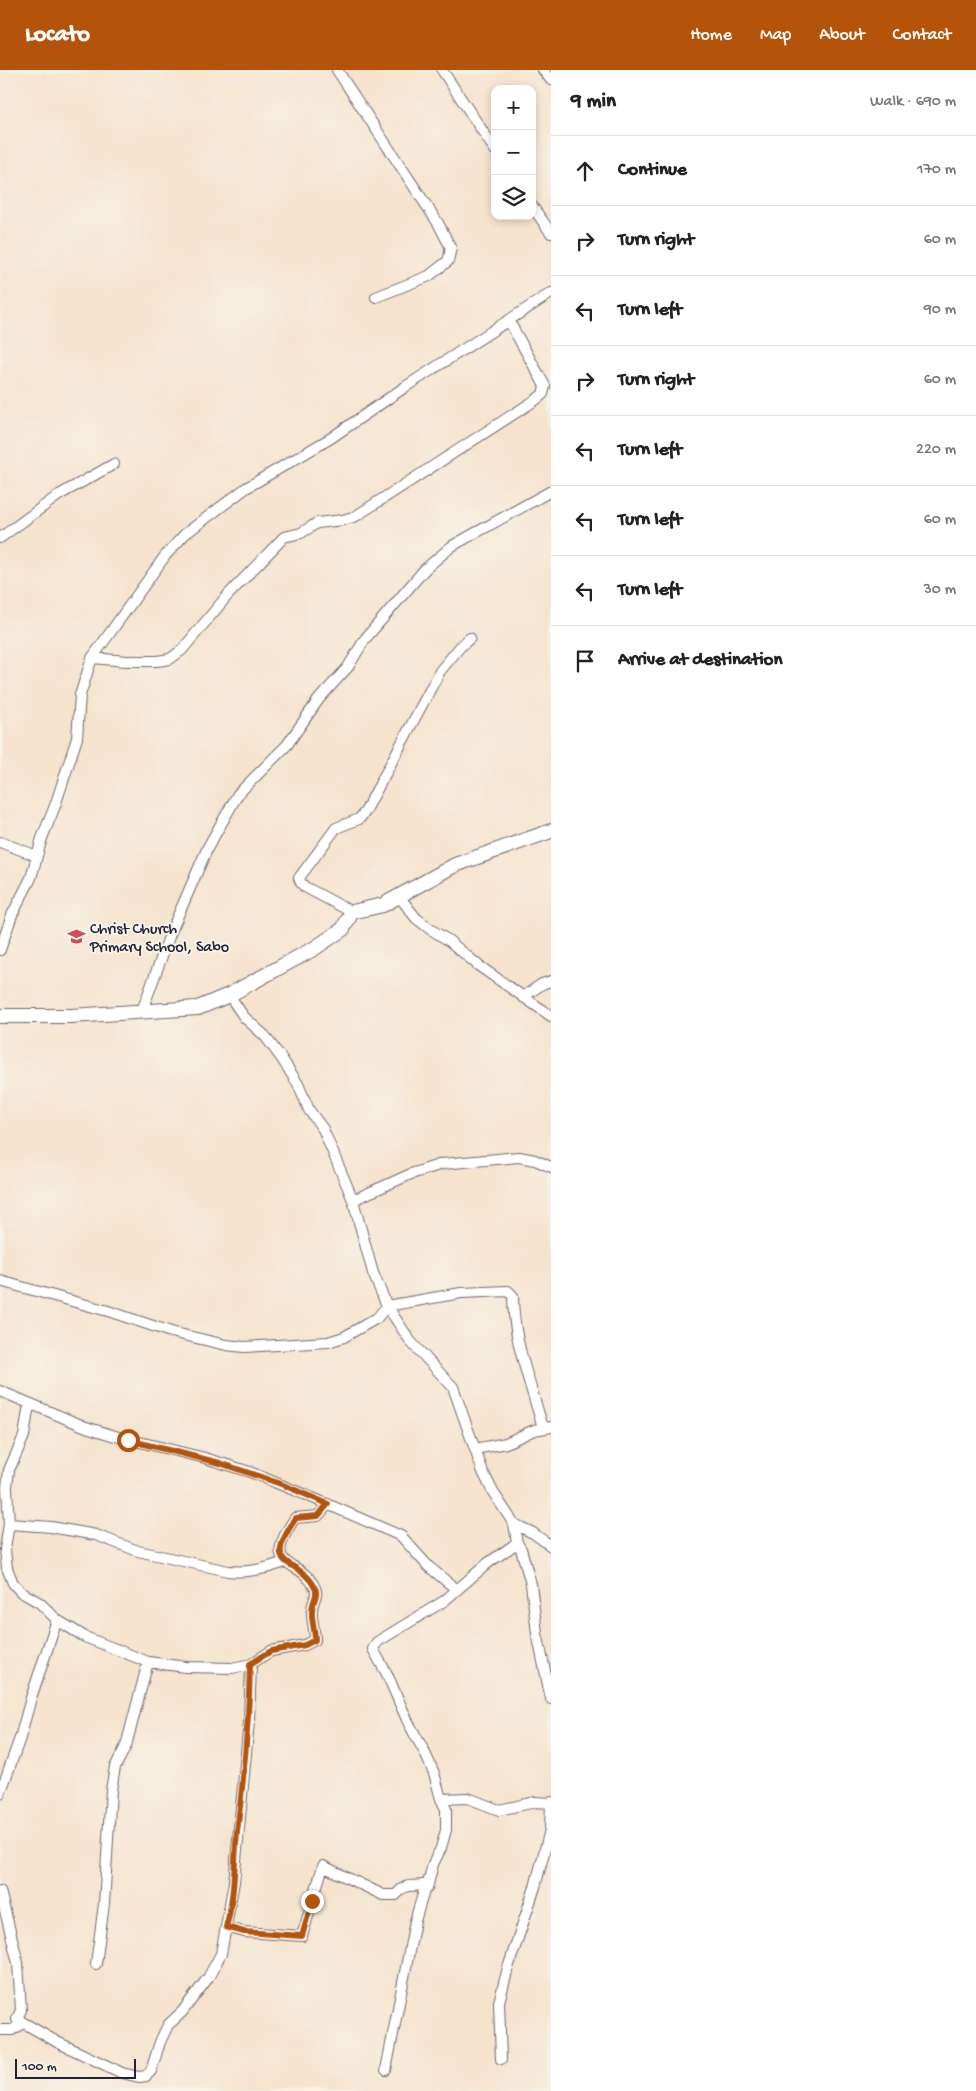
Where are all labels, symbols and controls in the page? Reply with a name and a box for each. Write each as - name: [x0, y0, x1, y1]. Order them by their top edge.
- text: Locato: [25, 21, 90, 50]
- text: Home: [690, 25, 732, 46]
- text: Map: [760, 25, 791, 46]
- text: About: [819, 25, 865, 46]
- text: Contact: [893, 25, 951, 46]
- map controls: [491, 85, 536, 220]
- button: +: [491, 85, 536, 130]
- text: 9 min: [571, 90, 616, 115]
- text: Walk · 690 m: [870, 93, 956, 112]
- button: −: [491, 130, 536, 175]
- icon: ahead: [571, 157, 599, 185]
- text: Continue: [618, 159, 687, 182]
- text: 170 m: [917, 161, 956, 180]
- button: layers: [491, 175, 536, 220]
- icon: right: [571, 227, 599, 255]
- text: Turn right: [618, 229, 694, 252]
- text: 60 m: [924, 231, 956, 250]
- icon: left: [571, 297, 599, 325]
- text: Turn left: [618, 299, 682, 322]
- text: 90 m: [924, 301, 956, 320]
- icon: right: [571, 367, 599, 395]
- text: Turn right: [618, 369, 694, 392]
- text: 60 m: [924, 371, 956, 390]
- icon: left: [571, 437, 599, 465]
- text: Turn left: [618, 439, 682, 462]
- text: 220 m: [916, 441, 956, 460]
- icon: left: [571, 507, 599, 535]
- text: Turn left: [618, 509, 682, 532]
- text: 60 m: [924, 511, 956, 530]
- icon: left: [571, 577, 599, 605]
- text: Turn left: [618, 579, 682, 602]
- text: 30 m: [923, 581, 956, 600]
- icon: arrive: [571, 647, 599, 675]
- text: Arrive at destination: [618, 649, 782, 672]
- place label: Christ Church Primary School, Sabo: [89, 921, 229, 958]
- school or university icon: Christ Church Primary School, Sabo: [66, 926, 86, 946]
- route start: [117, 1429, 140, 1452]
- route end: [301, 1890, 324, 1913]
- scale bar: [15, 2056, 136, 2079]
- text: 100 m: [22, 2059, 57, 2076]

